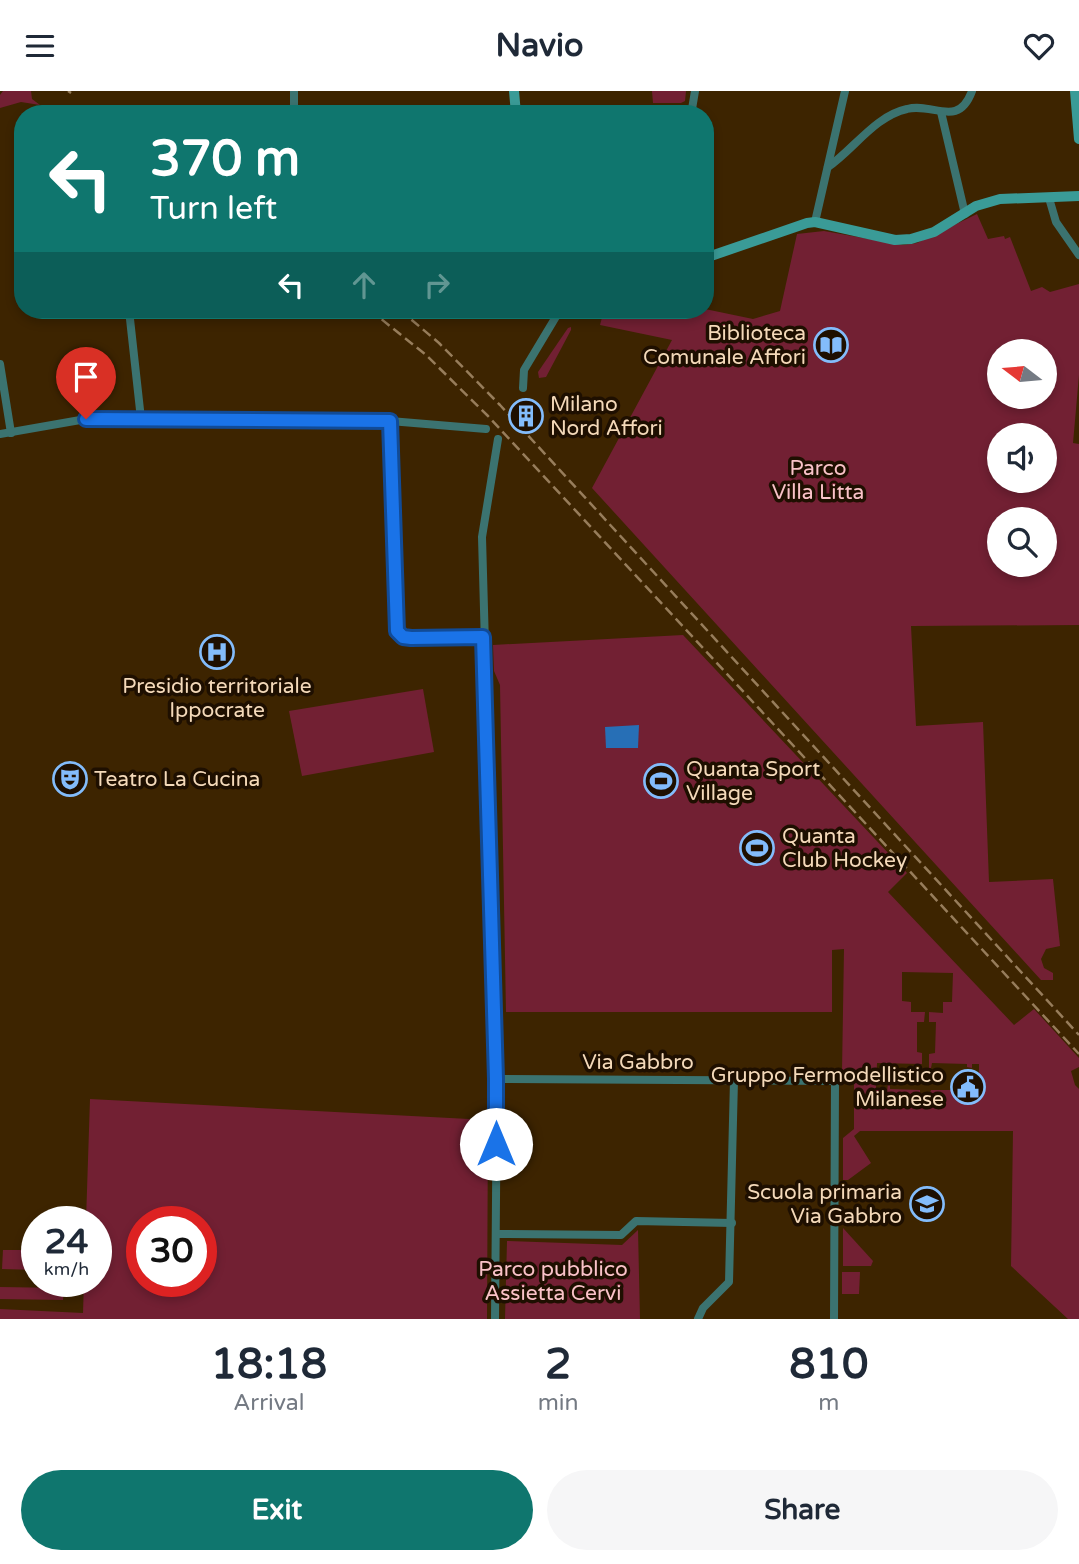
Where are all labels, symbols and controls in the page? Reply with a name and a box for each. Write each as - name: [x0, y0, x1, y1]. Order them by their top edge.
- icon: menu: [21, 27, 59, 65]
- text: Navio: [496, 27, 583, 65]
- icon: heart: [1020, 27, 1058, 65]
- text: 370 m: [150, 130, 300, 189]
- icon: left: [35, 133, 126, 224]
- text: Turn left: [150, 190, 277, 228]
- icon: left: [272, 266, 310, 304]
- icon: ahead: [345, 266, 383, 304]
- icon: right: [418, 266, 456, 304]
- place label: Biblioteca Comunale Affori: [643, 321, 806, 370]
- library icon: Biblioteca Comunale Affori: [812, 326, 850, 364]
- north arrow: [987, 339, 1057, 409]
- map controls: [987, 339, 1057, 577]
- pin: [56, 347, 116, 419]
- icon: arrive: [67, 358, 105, 396]
- place label: Milano Nord Affori: [550, 392, 663, 441]
- building icon: Milano Nord Affori: [507, 397, 545, 435]
- button: sound: [987, 423, 1057, 493]
- park label: Parco Villa Litta: [772, 456, 864, 505]
- button: search: [987, 507, 1057, 577]
- hospital icon: Presidio territoriale Ippocrate: [198, 633, 236, 671]
- place label: Presidio territoriale Ippocrate: [122, 674, 312, 723]
- place label: Quanta Sport Village: [686, 757, 820, 806]
- theatre icon: Teatro La Cucina: [51, 760, 89, 798]
- sports icon: Quanta Sport Village: [642, 762, 680, 800]
- place label: Teatro La Cucina: [94, 767, 260, 792]
- place label: Quanta Club Hockey: [782, 824, 907, 873]
- sports icon: Quanta Club Hockey: [738, 829, 776, 867]
- street label: Via Gabbro: [582, 1050, 694, 1075]
- place label: Gruppo Fermodellistico Milanese: [711, 1063, 944, 1112]
- public building icon: Gruppo Fermodellistico Milanese: [949, 1068, 987, 1106]
- position arrow: [459, 1107, 533, 1181]
- place label: Scuola primaria Via Gabbro: [747, 1180, 902, 1229]
- school or university icon: Scuola primaria Via Gabbro: [908, 1185, 946, 1223]
- speed limit sign: 30: [126, 1206, 217, 1297]
- text: 24: [45, 1221, 88, 1263]
- park label: Parco pubblico Assietta Cervi: [478, 1257, 628, 1306]
- text: km/h: [44, 1258, 89, 1280]
- text: 18:18: [211, 1339, 327, 1390]
- text: 2: [545, 1339, 571, 1390]
- text: 810: [789, 1339, 868, 1390]
- text: Arrival: [233, 1389, 304, 1417]
- text: min: [538, 1389, 579, 1417]
- text: m: [818, 1389, 839, 1417]
- button: Exit: [21, 1470, 533, 1550]
- button: Share: [547, 1470, 1058, 1550]

